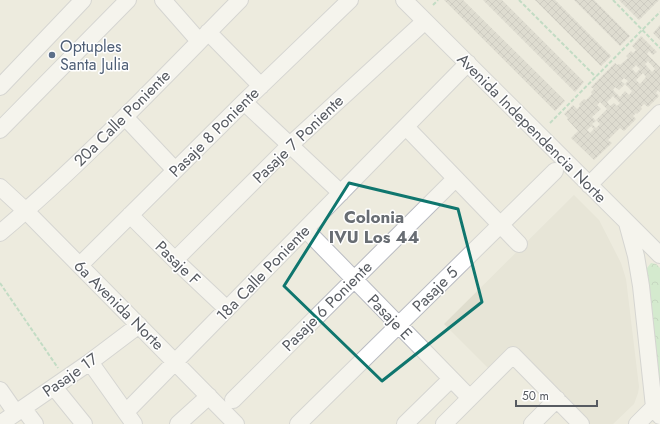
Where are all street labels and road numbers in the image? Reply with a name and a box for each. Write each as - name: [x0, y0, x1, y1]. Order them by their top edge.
- street label: Avenida Independencia Norte: [452, 48, 612, 208]
- street label: 20a Calle Poniente: [68, 64, 176, 172]
- street label: Pasaje 8 Poniente: [164, 82, 264, 182]
- street label: Pasaje 7 Poniente: [247, 90, 349, 188]
- street label: 18a Calle Poniente: [211, 220, 315, 326]
- street label: Pasaje F: [150, 236, 206, 290]
- street label: 6a Avenida Norte: [69, 255, 169, 355]
- street label: Pasaje 6 Poniente: [277, 256, 377, 356]
- street label: Pasaje 5: [407, 261, 463, 317]
- street label: Pasaje E: [362, 289, 418, 345]
- street label: Pasaje 17: [38, 347, 103, 402]

